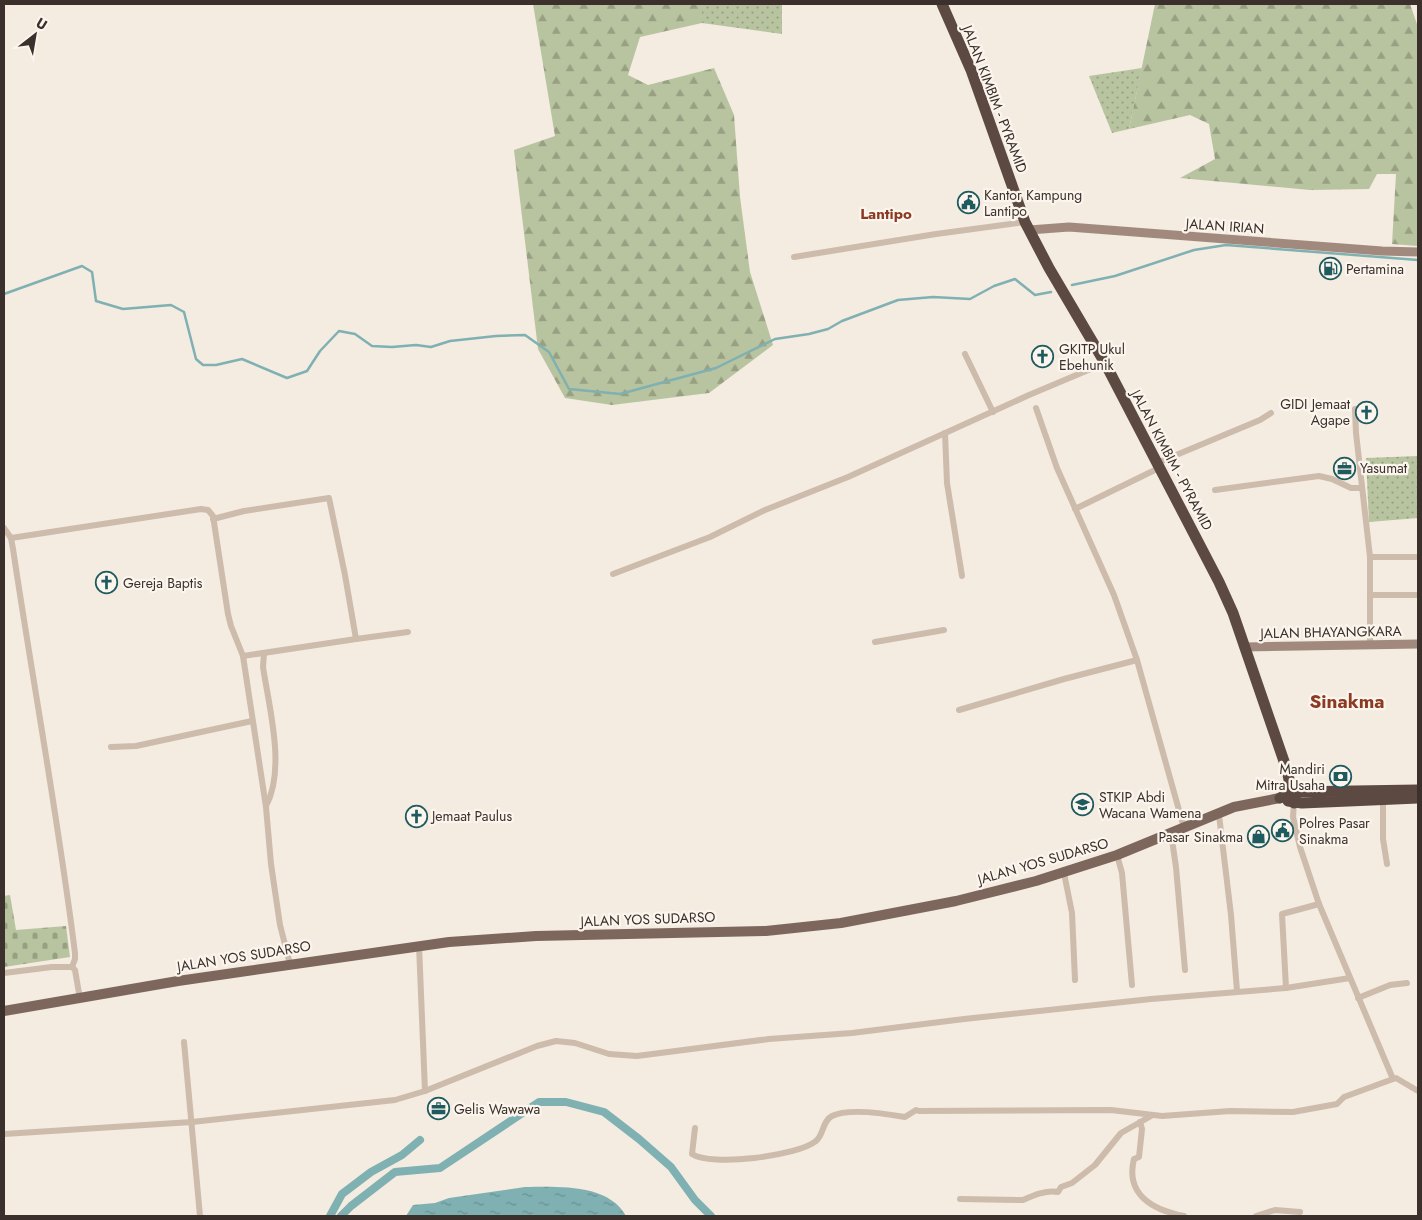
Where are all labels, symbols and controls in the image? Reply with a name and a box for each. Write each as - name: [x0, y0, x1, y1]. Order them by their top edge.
- north arrow: [10, 10, 60, 60]
- text: U: [32, 13, 51, 35]
- street label: JALAN KIMBIM - PYRAMID: [957, 20, 1032, 176]
- place label: Kantor Kampung Lantipo: [984, 185, 1082, 221]
- public building icon: Kantor Kampung Lantipo: [956, 191, 980, 215]
- district label: Lantipo: [860, 203, 912, 225]
- street label: JALAN IRIAN: [1183, 213, 1265, 239]
- fuel station icon: Pertamina: [1318, 257, 1342, 281]
- place label: Pertamina: [1346, 259, 1404, 279]
- place label: GKITP Ukul Ebehunik: [1059, 339, 1125, 375]
- church icon: GKITP Ukul Ebehunik: [1031, 345, 1055, 369]
- street label: JALAN KIMBIM - PYRAMID: [1125, 384, 1218, 534]
- place label: GIDI Jemaat Agape: [1280, 394, 1351, 430]
- church icon: GIDI Jemaat Agape: [1354, 400, 1378, 424]
- office icon: Yasumat: [1332, 456, 1356, 480]
- place label: Yasumat: [1360, 458, 1408, 478]
- church icon: Gereja Baptis: [95, 571, 119, 595]
- place label: Gereja Baptis: [123, 573, 203, 593]
- street label: JALAN BHAYANGKARA: [1258, 621, 1403, 643]
- district label: Sinakma: [1309, 688, 1385, 715]
- place label: Mandiri Mitra Usaha: [1256, 759, 1325, 795]
- bank icon: Mandiri Mitra Usaha: [1329, 765, 1353, 789]
- place label: STKIP Abdi Wacana Wamena: [1099, 787, 1201, 823]
- school or university icon: STKIP Abdi Wacana Wamena: [1071, 793, 1095, 817]
- church icon: Jemaat Paulus: [404, 804, 428, 828]
- place label: Jemaat Paulus: [430, 806, 512, 826]
- place label: Polres Pasar Sinakma: [1299, 813, 1370, 849]
- public building icon: Polres Pasar Sinakma: [1271, 819, 1295, 843]
- shop icon: Pasar Sinakma: [1247, 825, 1271, 849]
- place label: Pasar Sinakma: [1158, 827, 1243, 847]
- street label: JALAN YOS SUDARSO: [973, 833, 1111, 890]
- street label: JALAN YOS SUDARSO: [578, 907, 716, 931]
- street label: JALAN YOS SUDARSO: [174, 936, 312, 977]
- office icon: Gelis Wawawa: [426, 1097, 450, 1121]
- place label: Gelis Wawawa: [454, 1099, 540, 1119]

